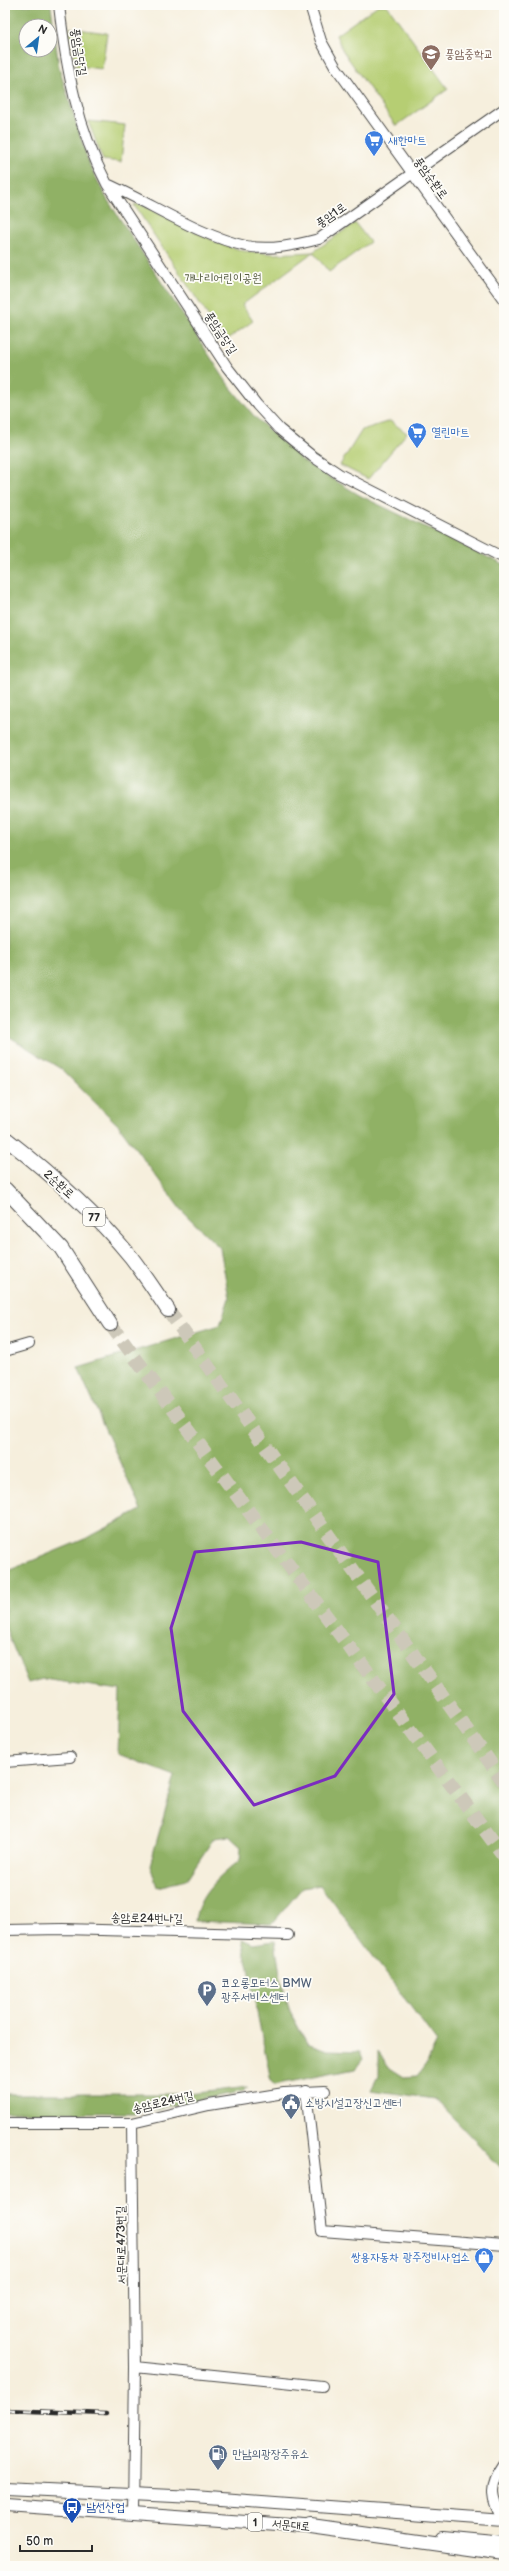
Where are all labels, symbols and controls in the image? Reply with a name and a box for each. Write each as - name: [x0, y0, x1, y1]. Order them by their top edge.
- north arrow: [18, 18, 58, 58]
- text: N: [36, 22, 49, 37]
- street label: 풍암금당길: [67, 27, 90, 77]
- school or university icon: 풍암중학교: [420, 43, 442, 71]
- place label: 풍암중학교: [445, 47, 493, 62]
- supermarket icon: 새한마트: [363, 129, 385, 157]
- place label: 새한마트: [388, 133, 427, 148]
- street label: 풍암순환로: [410, 154, 451, 202]
- street label: 풍암1로: [313, 200, 349, 231]
- park label: 개나리어린이공원: [184, 271, 262, 286]
- street label: 풍암금당길: [201, 309, 240, 358]
- supermarket icon: 열린마트: [406, 421, 428, 449]
- place label: 열린마트: [431, 425, 470, 440]
- street label: 2순환로: [40, 1167, 77, 1202]
- road number: 77: [83, 1208, 105, 1226]
- street label: 송암로24번나길: [111, 1910, 184, 1927]
- place label: 코오롱모터스 BMW 광주서비스센터: [221, 1976, 312, 2005]
- parking icon: 코오롱모터스 BMW 광주서비스센터: [196, 1979, 218, 2007]
- street label: 송암로24번길: [131, 2088, 196, 2117]
- public building icon: 소방시설고장신고센터: [280, 2092, 302, 2120]
- place label: 소방시설고장신고센터: [305, 2096, 402, 2111]
- street label: 서문대로473번길: [113, 2205, 130, 2284]
- shop icon: 쌍용자동차 광주정비사업소: [473, 2246, 495, 2274]
- place label: 쌍용자동차 광주정비사업소: [351, 2250, 470, 2265]
- fuel station icon: 만남의광장주유소: [207, 2443, 229, 2471]
- place label: 만남의광장주유소: [232, 2447, 309, 2462]
- bus stop icon: 남선산업: [61, 2496, 83, 2524]
- place label: 남선산업: [86, 2500, 125, 2515]
- road number: 1: [248, 2513, 262, 2531]
- street label: 서문대로: [271, 2516, 311, 2535]
- scale bar: [20, 2527, 92, 2553]
- text: 50 m: [26, 2534, 53, 2549]

